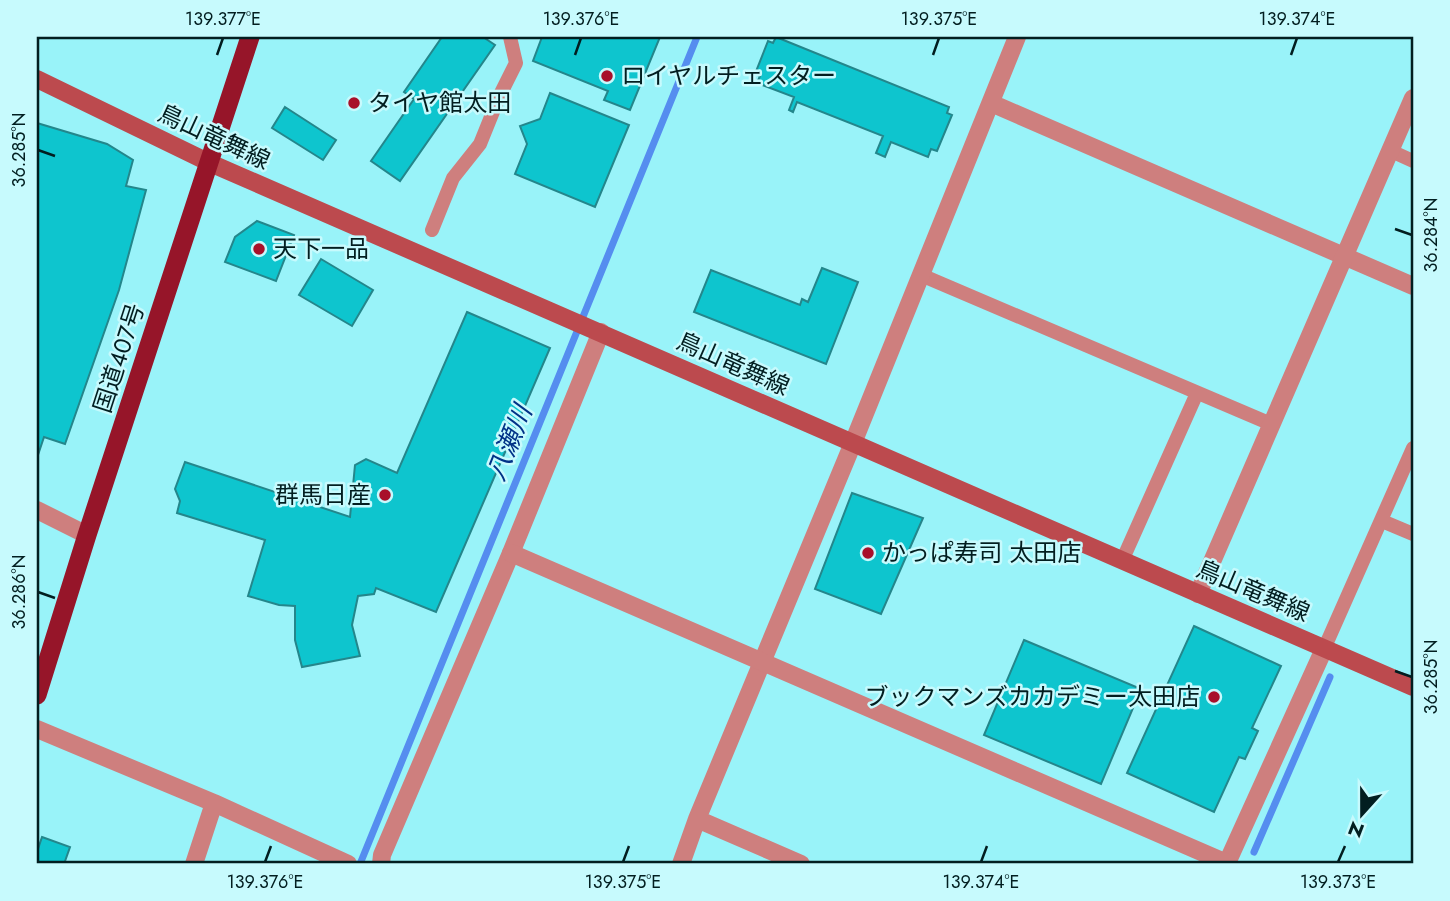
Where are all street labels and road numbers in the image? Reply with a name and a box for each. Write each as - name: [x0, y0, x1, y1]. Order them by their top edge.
- street label: 鳥山竜舞線: [152, 95, 276, 178]
- street label: 国道407号: [84, 299, 153, 417]
- street label: 鳥山竜舞線: [671, 323, 795, 404]
- street label: 鳥山竜舞線: [1191, 551, 1315, 630]

